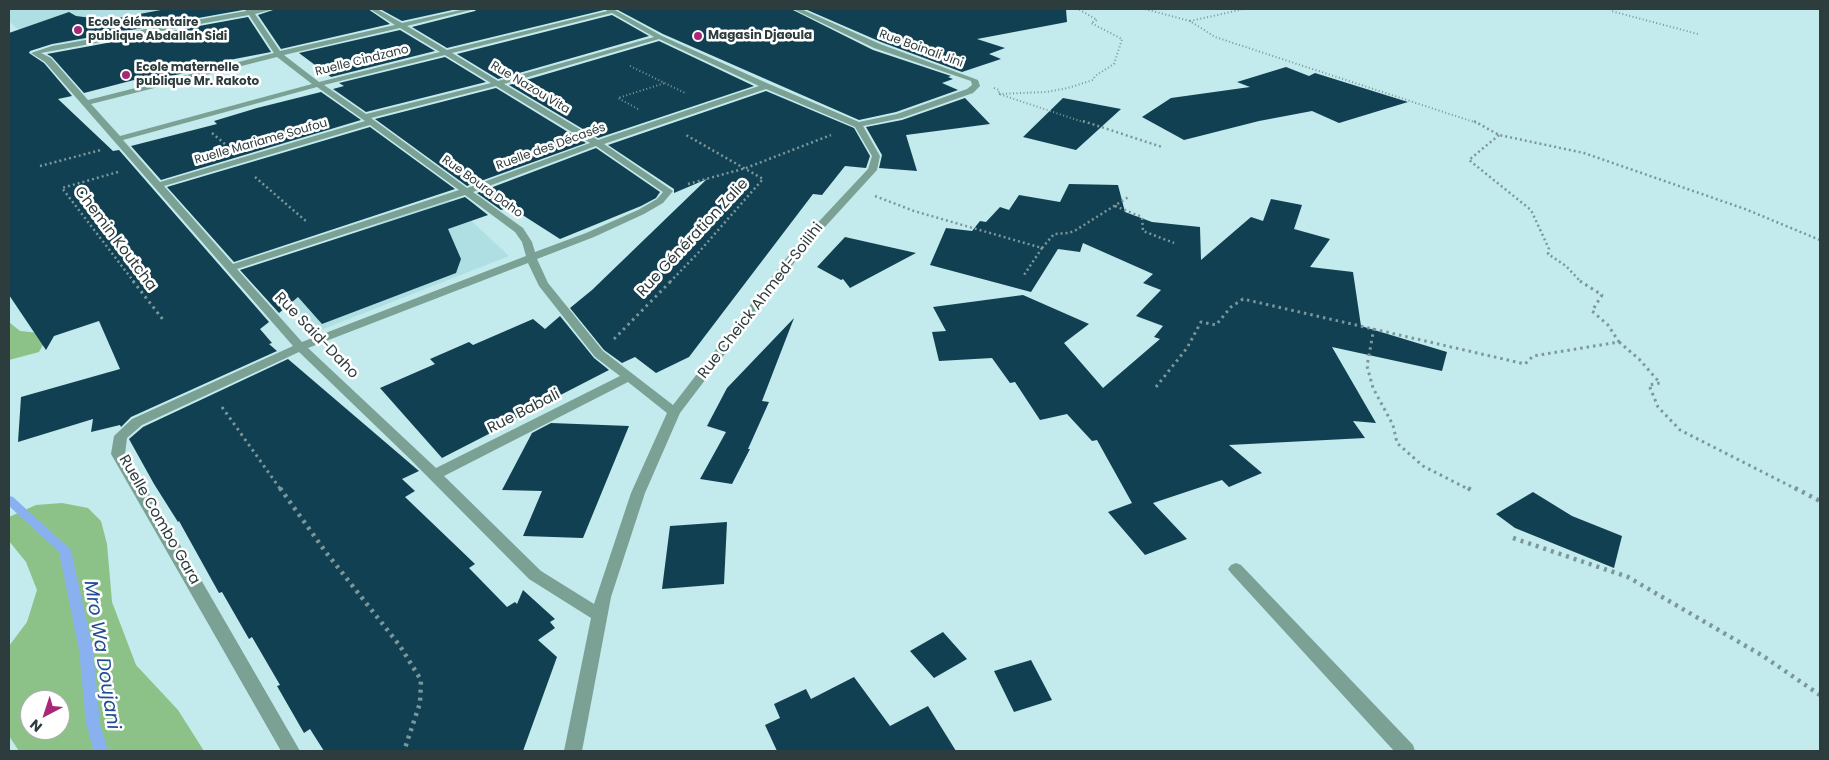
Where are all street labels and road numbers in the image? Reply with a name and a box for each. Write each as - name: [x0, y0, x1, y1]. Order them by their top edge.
- street label: Rue Boinali Jini: [877, 27, 965, 71]
- street label: Ruelle Cindzano: [314, 42, 410, 80]
- street label: Rue Nazou Vita: [488, 59, 572, 117]
- street label: Ruelle Mariame Soufou: [193, 116, 329, 168]
- street label: Ruelle des Décasés: [494, 121, 608, 173]
- street label: Rue Boura Daho: [439, 153, 525, 221]
- street label: Rue Génération Zalie: [634, 175, 752, 301]
- street label: Chemin Koutcha: [70, 183, 160, 295]
- street label: Rue Cheick Ahmed-Soilihi: [695, 220, 827, 382]
- street label: Rue Said-Daho: [270, 289, 362, 383]
- street label: Rue Babali: [485, 386, 563, 438]
- street label: Ruelle Combo Gara: [115, 452, 203, 588]

